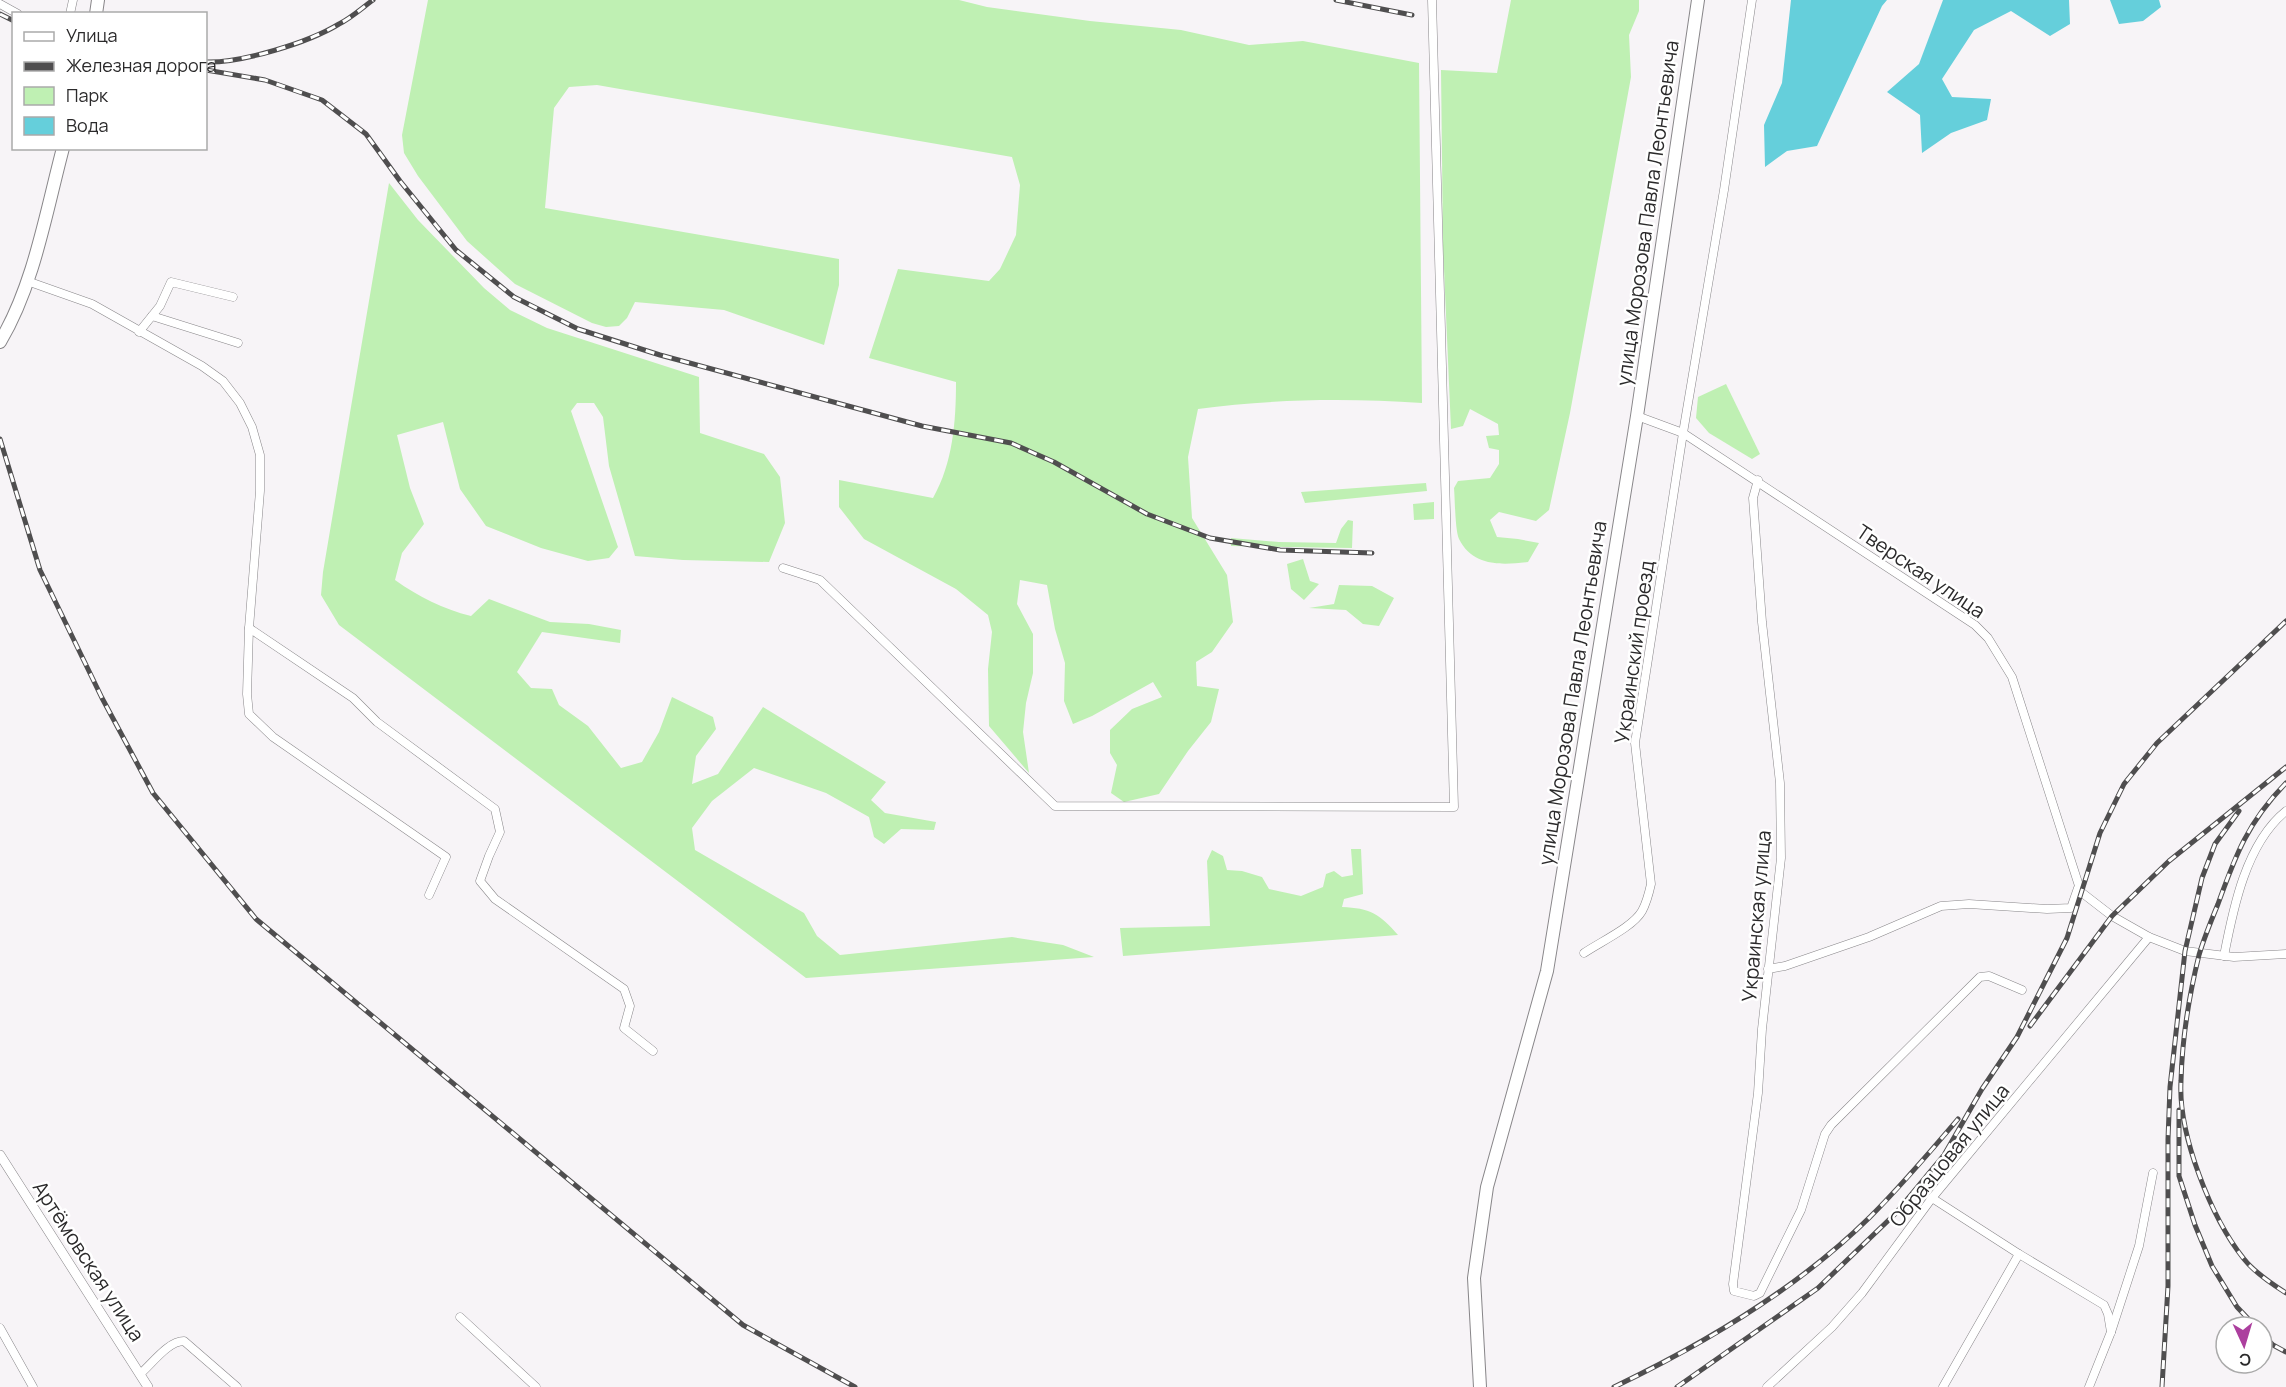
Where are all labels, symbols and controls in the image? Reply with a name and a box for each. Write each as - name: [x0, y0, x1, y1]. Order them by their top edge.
- legend: [12, 12, 207, 150]
- text: Улица: [66, 23, 118, 47]
- street label: улица Морозова Павла Леонтьевича: [1609, 39, 1685, 387]
- text: Железная дорога: [66, 53, 217, 77]
- text: Парк: [66, 83, 109, 107]
- text: Вода: [66, 113, 108, 137]
- street label: Тверская улица: [1851, 518, 1991, 624]
- street label: улица Морозова Павла Леонтьевича: [1531, 519, 1613, 867]
- street label: Украинский проезд: [1608, 559, 1660, 745]
- street label: Украинская улица: [1735, 829, 1777, 1003]
- street label: Образцовая улица: [1883, 1078, 2015, 1232]
- street label: Артёмовская улица: [27, 1176, 151, 1346]
- north arrow: [2214, 1315, 2274, 1375]
- text: С: [2238, 1349, 2252, 1371]

